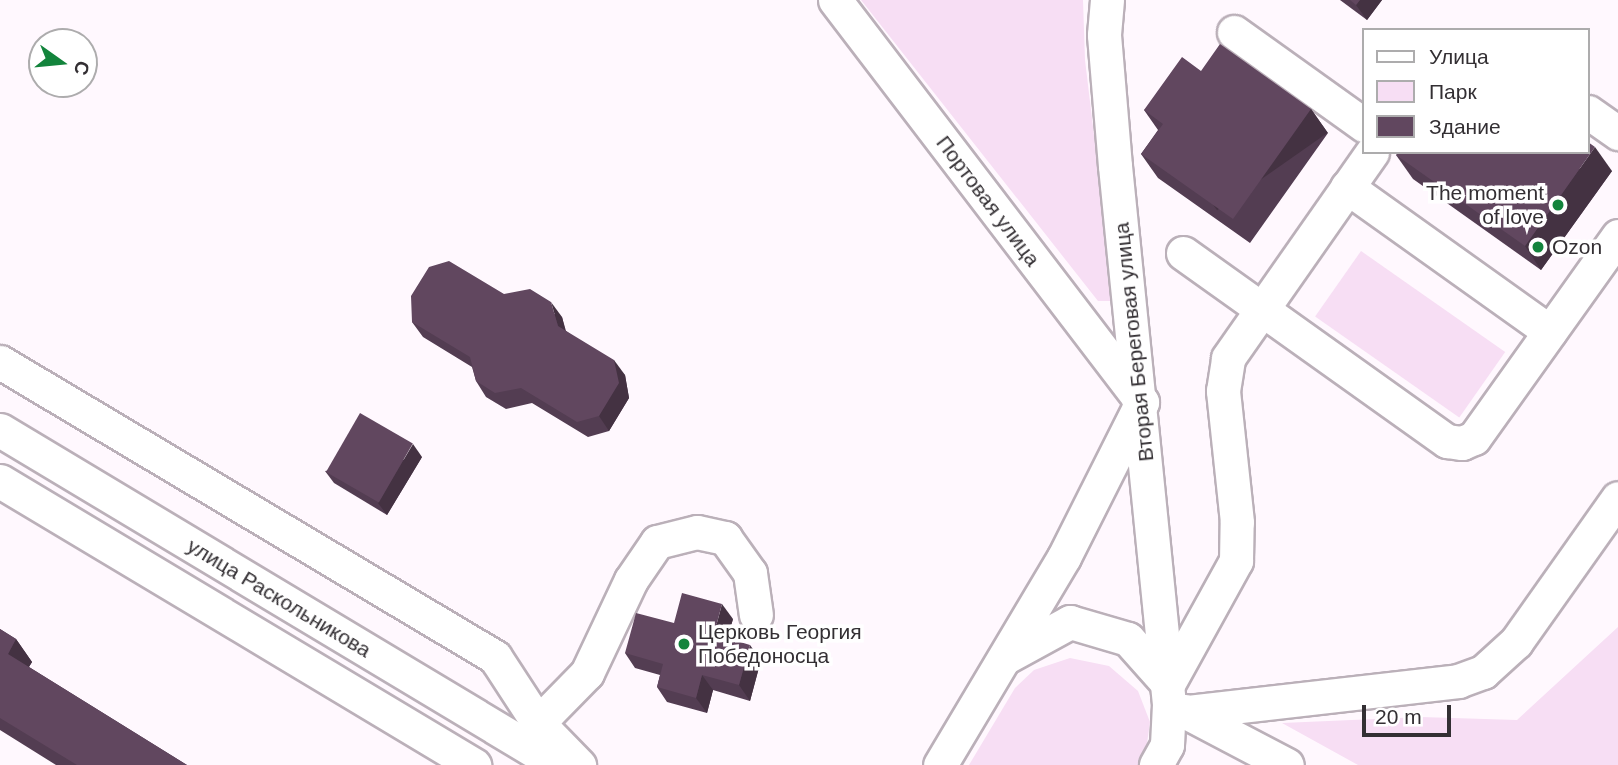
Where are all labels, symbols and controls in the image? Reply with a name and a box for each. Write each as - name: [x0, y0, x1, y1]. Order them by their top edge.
- north arrow: [28, 28, 98, 98]
- legend: [1362, 28, 1590, 154]
- text: Улица: [1429, 45, 1489, 68]
- text: С: [70, 59, 94, 77]
- text: Парк: [1429, 80, 1477, 103]
- text: Здание: [1429, 115, 1501, 138]
- street label: Портовая улица: [931, 131, 1045, 271]
- place label: The moment of love: [1426, 180, 1544, 230]
- marker: The moment of love: [1550, 197, 1566, 213]
- street label: Вторая Береговая улица: [1109, 221, 1159, 463]
- place label: Ozon: [1552, 234, 1602, 260]
- marker: Ozon: [1530, 239, 1546, 255]
- street label: улица Раскольникова: [183, 533, 375, 663]
- place label: Церковь Георгия Победоносца: [698, 619, 862, 669]
- marker: Церковь Георгия Победоносца: [676, 636, 692, 652]
- scale bar: [1366, 692, 1455, 736]
- text: 20 m: [1375, 705, 1422, 728]

